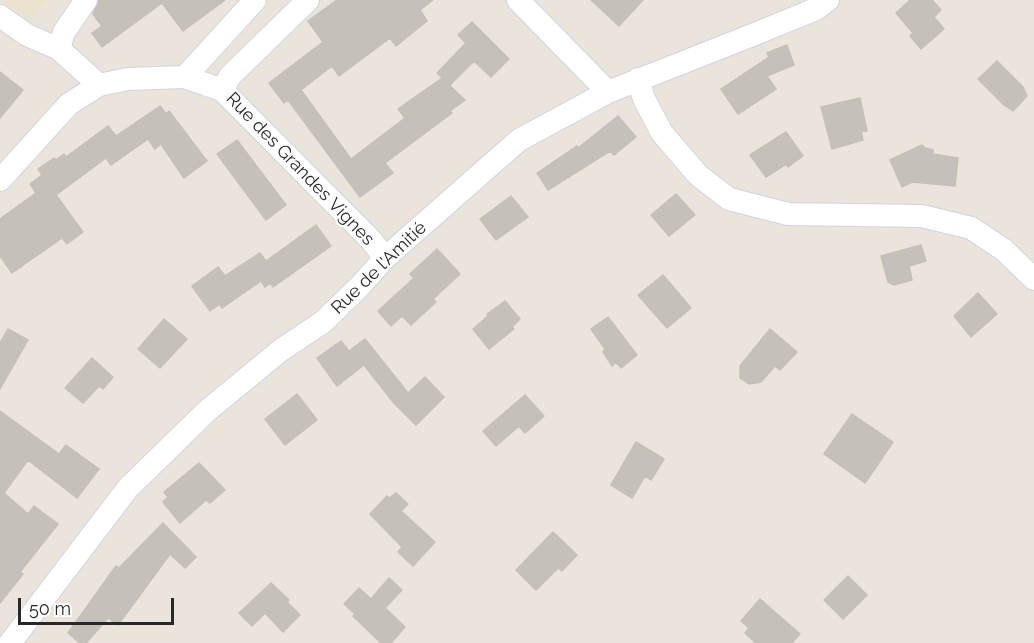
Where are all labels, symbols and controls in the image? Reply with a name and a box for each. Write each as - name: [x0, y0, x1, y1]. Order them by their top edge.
- street label: Rue des Grandes Vignes: [221, 88, 379, 250]
- street label: Rue de l'Amitié: [327, 217, 431, 319]
- scale bar: [21, 586, 177, 624]
- text: 50 m: [29, 598, 71, 619]

